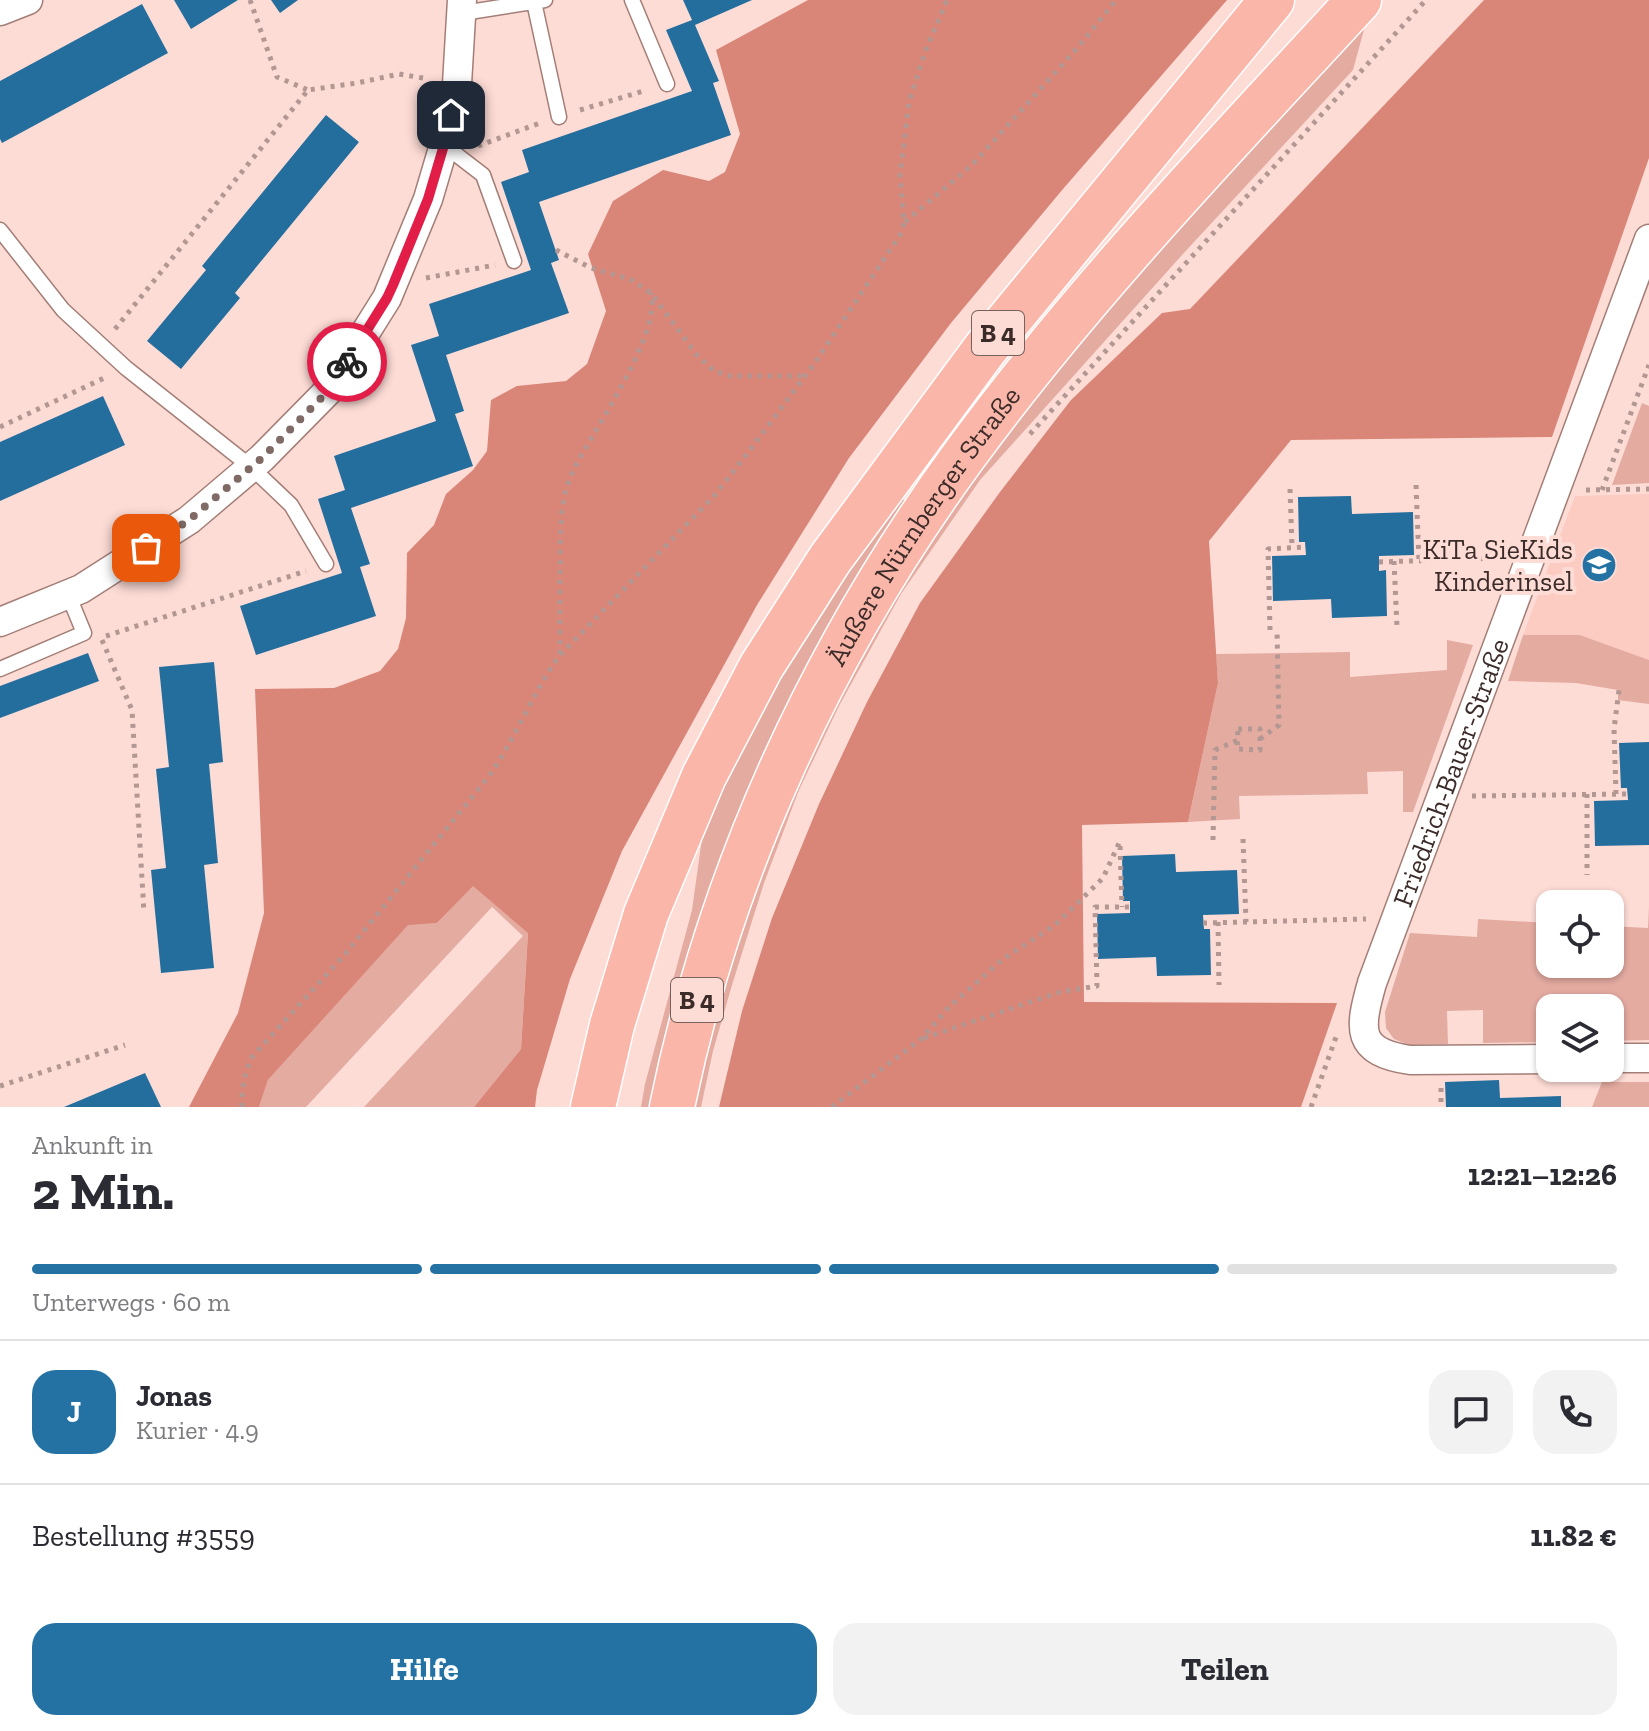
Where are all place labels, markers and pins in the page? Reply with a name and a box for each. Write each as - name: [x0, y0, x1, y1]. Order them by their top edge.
- pin: [417, 81, 485, 149]
- pin: [112, 514, 180, 582]
- place label: KiTa SieKids Kinderinsel: [1422, 533, 1573, 598]
- school or university icon: KiTa SieKids Kinderinsel: [1580, 546, 1618, 584]

